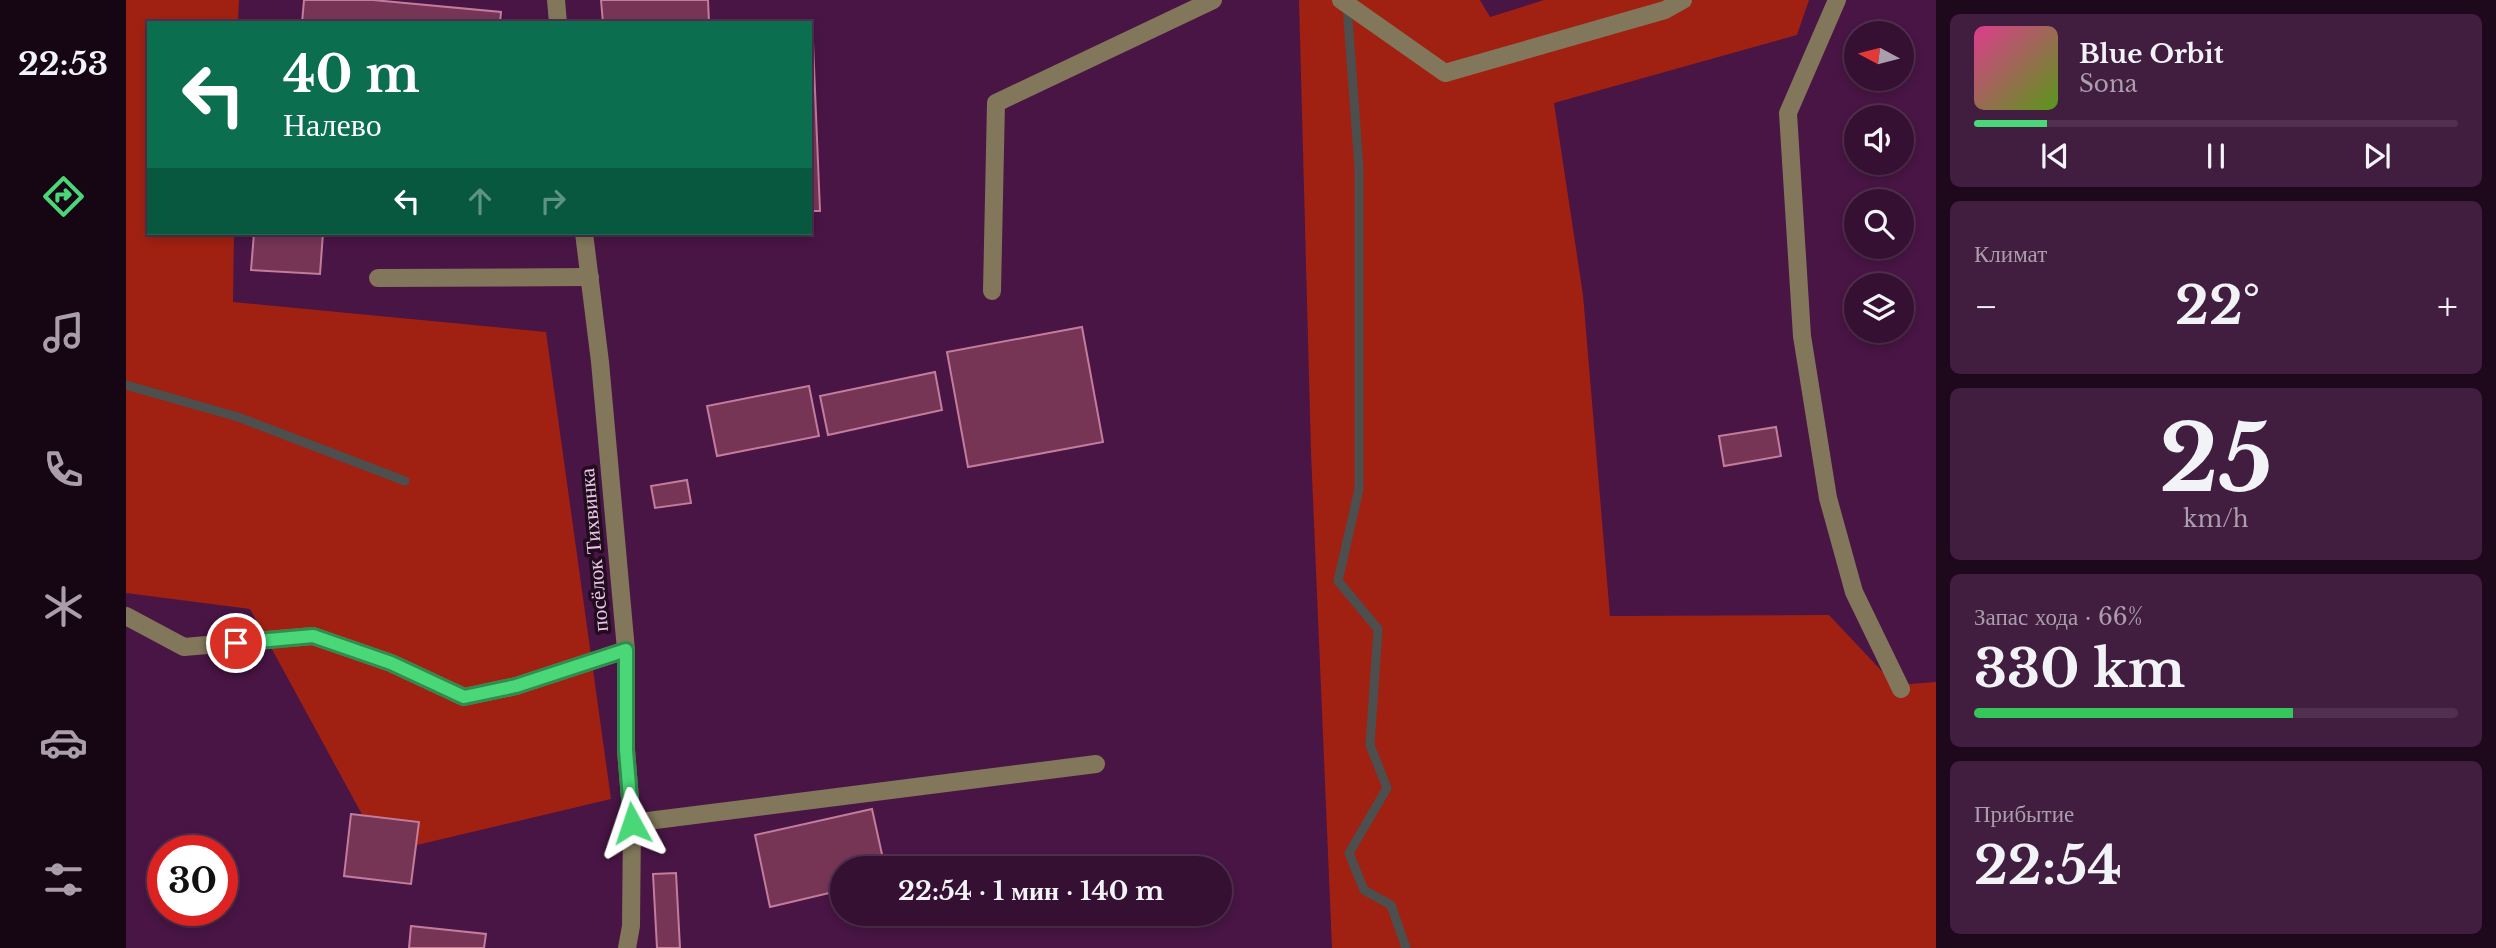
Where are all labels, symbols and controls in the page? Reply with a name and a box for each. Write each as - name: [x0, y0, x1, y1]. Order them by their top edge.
- north arrow: [1844, 21, 1914, 91]
- map controls: [1844, 21, 1914, 343]
- text: Blue Orbit: [2079, 38, 2224, 70]
- text: 22:53: [18, 44, 108, 84]
- text: 40 m: [283, 44, 420, 105]
- icon: left: [168, 49, 259, 140]
- text: Sona: [2079, 70, 2137, 98]
- text: Налево: [283, 105, 382, 145]
- button: sound: [1844, 105, 1914, 175]
- icon: previous: [2036, 137, 2074, 175]
- icon: pause: [2197, 137, 2235, 175]
- icon: next: [2358, 137, 2396, 175]
- icon: directions: [39, 172, 88, 221]
- icon: left: [388, 182, 426, 220]
- icon: ahead: [461, 182, 499, 220]
- icon: right: [534, 182, 572, 220]
- button: search: [1844, 189, 1914, 259]
- text: Климат: [1974, 240, 2047, 268]
- button: layers: [1844, 273, 1914, 343]
- text: 22°: [2175, 274, 2260, 338]
- text: −: [1974, 283, 1998, 330]
- text: +: [2437, 283, 2458, 330]
- icon: music: [39, 308, 88, 357]
- text: 25: [2159, 403, 2273, 516]
- icon: phone: [39, 445, 88, 494]
- street label: посёлок Тихвинка: [574, 467, 614, 633]
- text: km/h: [2183, 505, 2249, 533]
- icon: climate: [39, 582, 88, 631]
- text: Запас хода · 66%: [1974, 603, 2143, 631]
- pin: [206, 613, 266, 673]
- icon: arrive: [217, 624, 255, 662]
- text: 330 km: [1974, 637, 2185, 701]
- icon: car: [39, 718, 88, 767]
- position arrow: [595, 786, 669, 860]
- text: Прибытие: [1974, 800, 2074, 828]
- text: 22:54: [1974, 834, 2122, 898]
- speed limit sign: 30: [147, 835, 238, 926]
- icon: filters: [39, 855, 88, 904]
- text: 22:54 · 1 мин · 140 m: [898, 875, 1164, 907]

